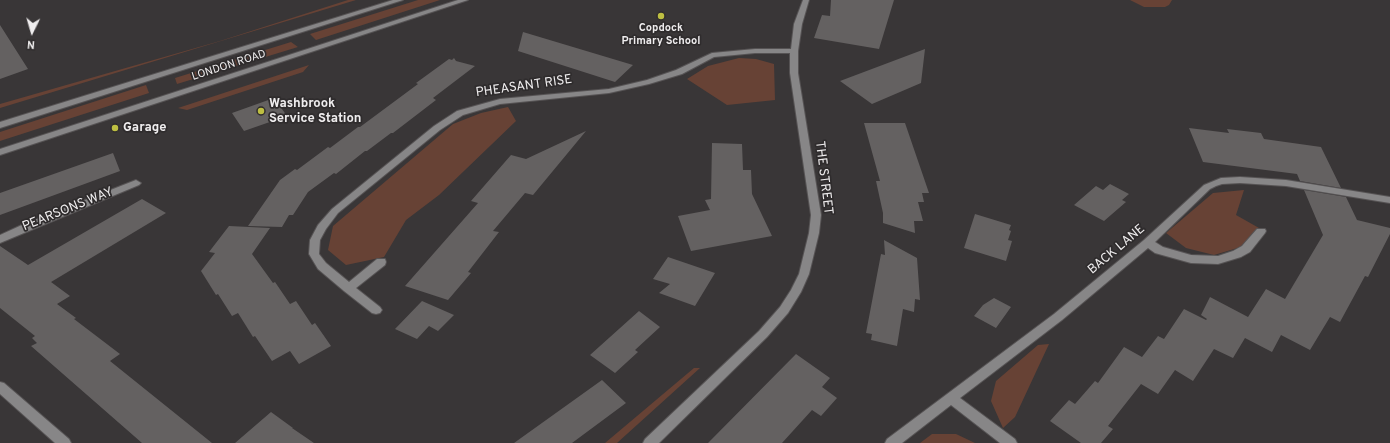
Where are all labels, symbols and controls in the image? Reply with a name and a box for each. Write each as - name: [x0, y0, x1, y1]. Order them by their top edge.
- marker: Copdock Primary School: [656, 11, 666, 21]
- north arrow: [12, 12, 52, 52]
- place label: Copdock Primary School: [622, 22, 700, 48]
- text: N: [26, 37, 36, 51]
- street label: LONDON ROAD: [190, 48, 268, 84]
- street label: PHEASANT RISE: [475, 73, 573, 101]
- place label: Washbrook Service Station: [269, 96, 361, 127]
- marker: Washbrook Service Station: [256, 106, 266, 116]
- place label: Garage: [123, 120, 166, 136]
- marker: Garage: [110, 123, 120, 133]
- street label: THE STREET: [811, 140, 835, 216]
- street label: PEARSONS WAY: [20, 185, 116, 235]
- street label: BACK LANE: [1085, 222, 1149, 278]

